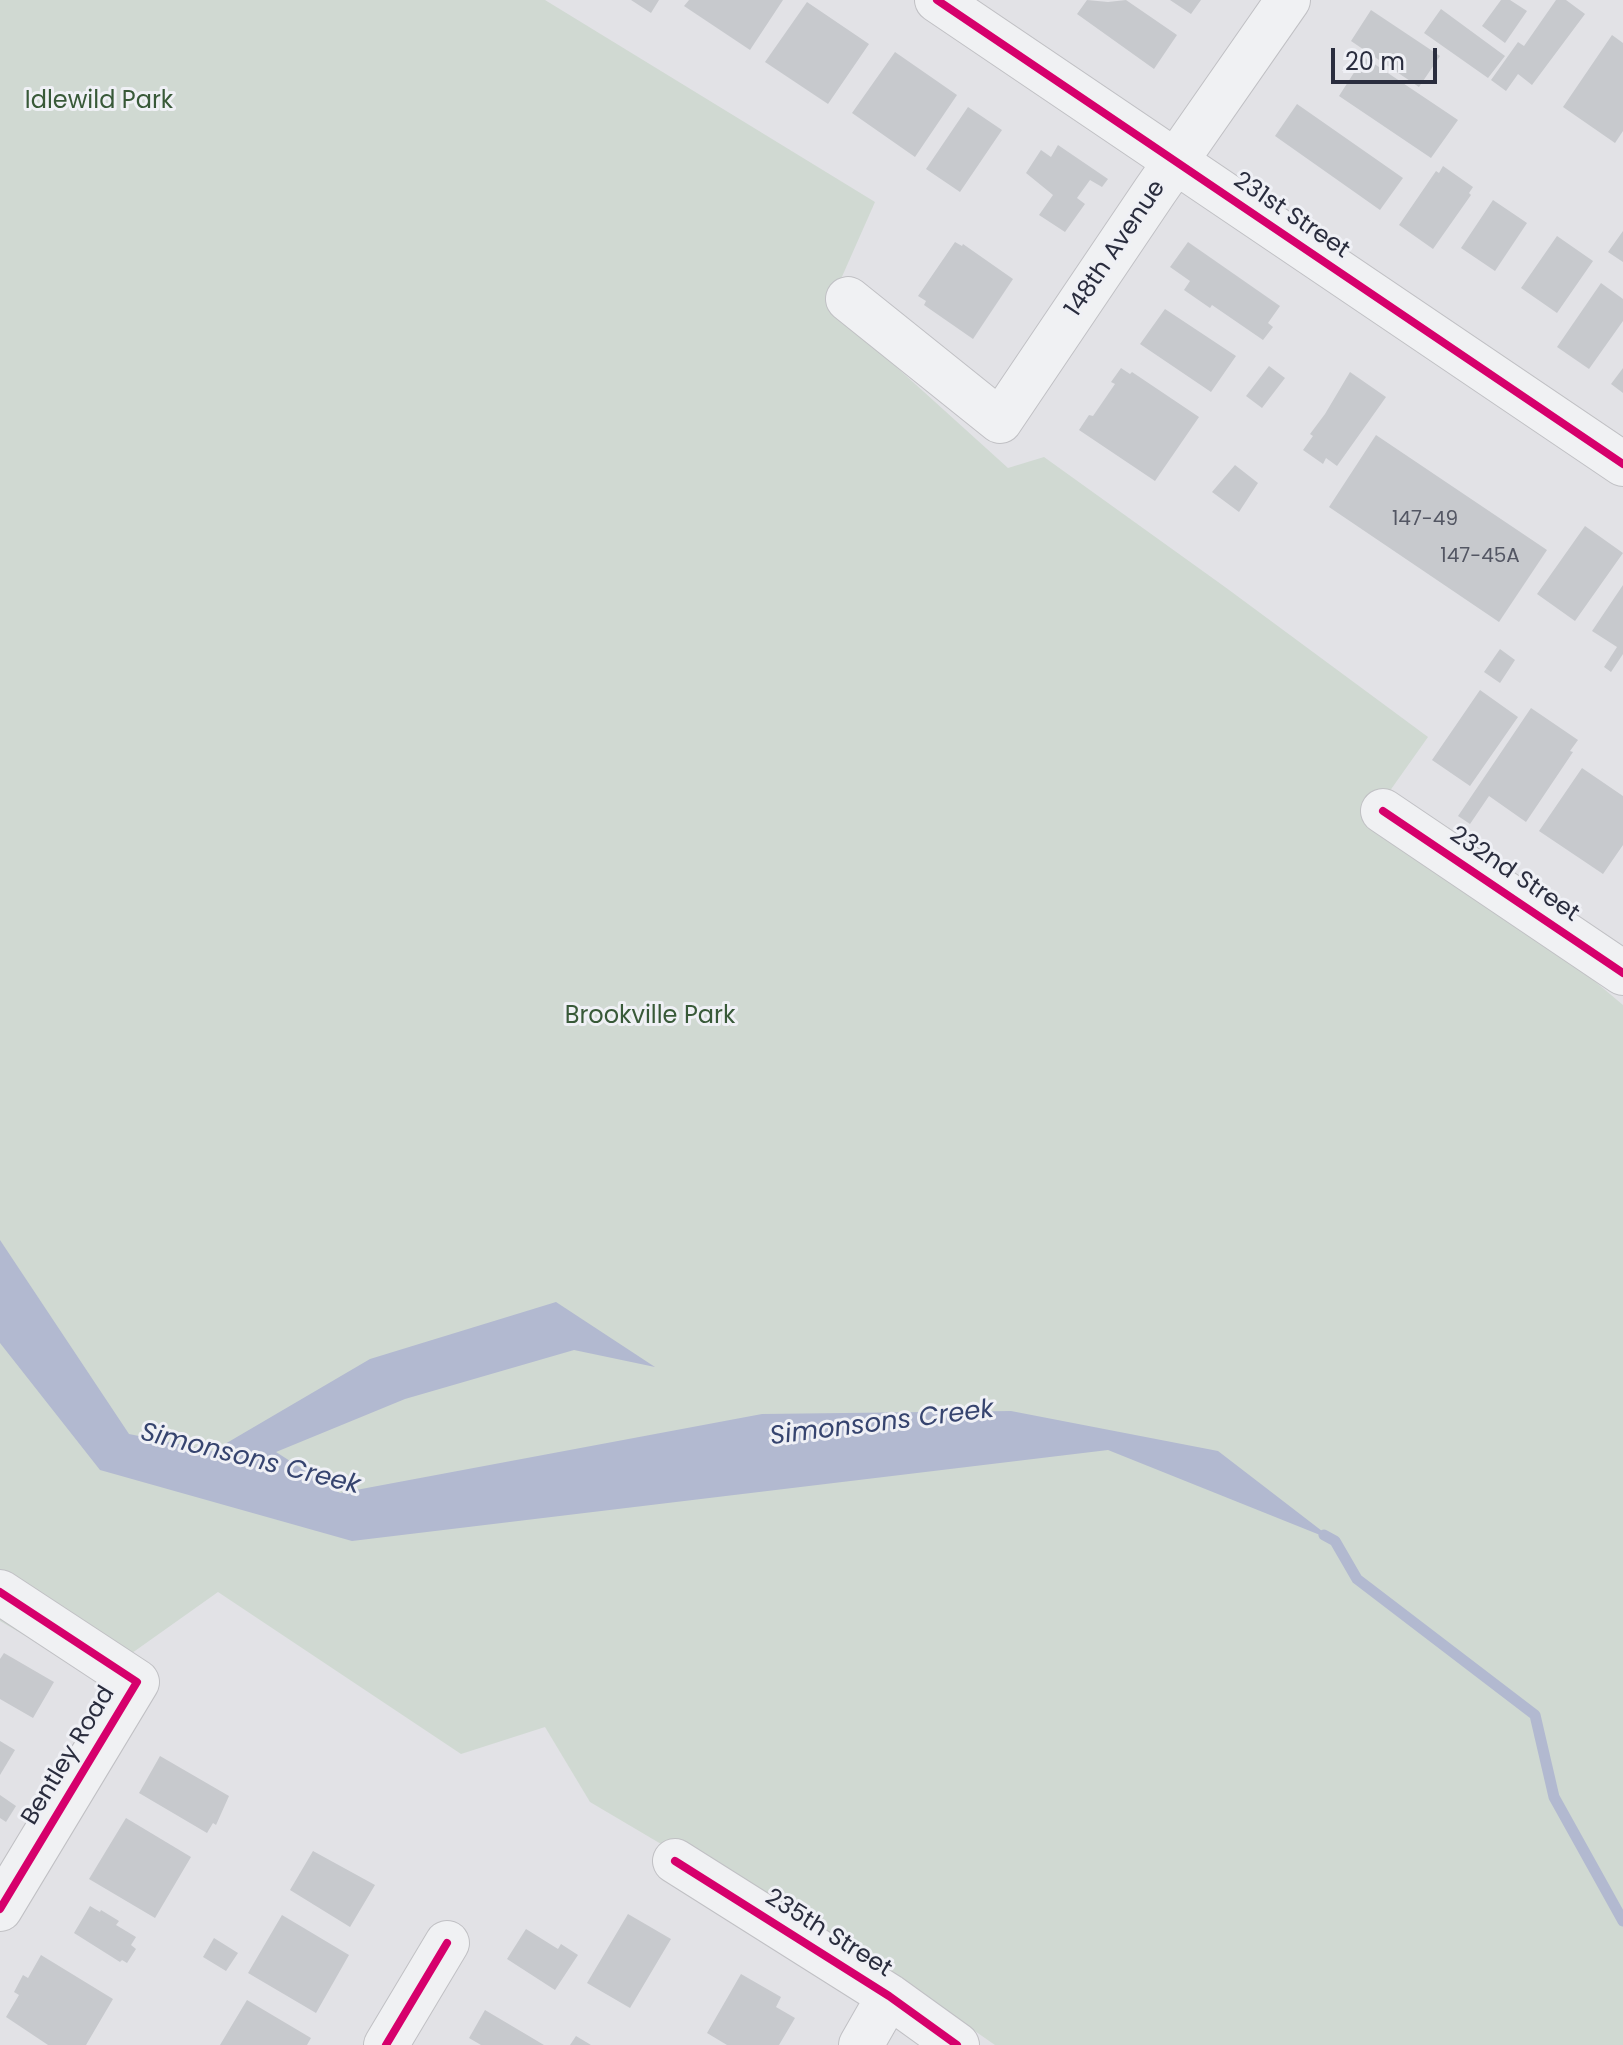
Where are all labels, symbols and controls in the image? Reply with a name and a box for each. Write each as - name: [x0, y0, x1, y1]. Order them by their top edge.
- scale bar: [1335, 32, 1441, 82]
- text: 20 m: [1345, 45, 1405, 78]
- park label: Idlewild Park: [25, 88, 173, 116]
- street label: 231st Street: [1228, 167, 1354, 265]
- street label: 148th Avenue: [1060, 175, 1172, 323]
- house number: 147-49: [1392, 508, 1458, 532]
- house number: 147-45A: [1440, 545, 1520, 569]
- street label: 232nd Street: [1444, 821, 1584, 929]
- park label: Brookville Park: [565, 1003, 735, 1031]
- water label: Simonsons Creek: [768, 1395, 996, 1453]
- water label: Simonsons Creek: [137, 1418, 363, 1502]
- street label: Bentley Road: [16, 1681, 122, 1831]
- street label: 235th Street: [759, 1884, 897, 1984]

